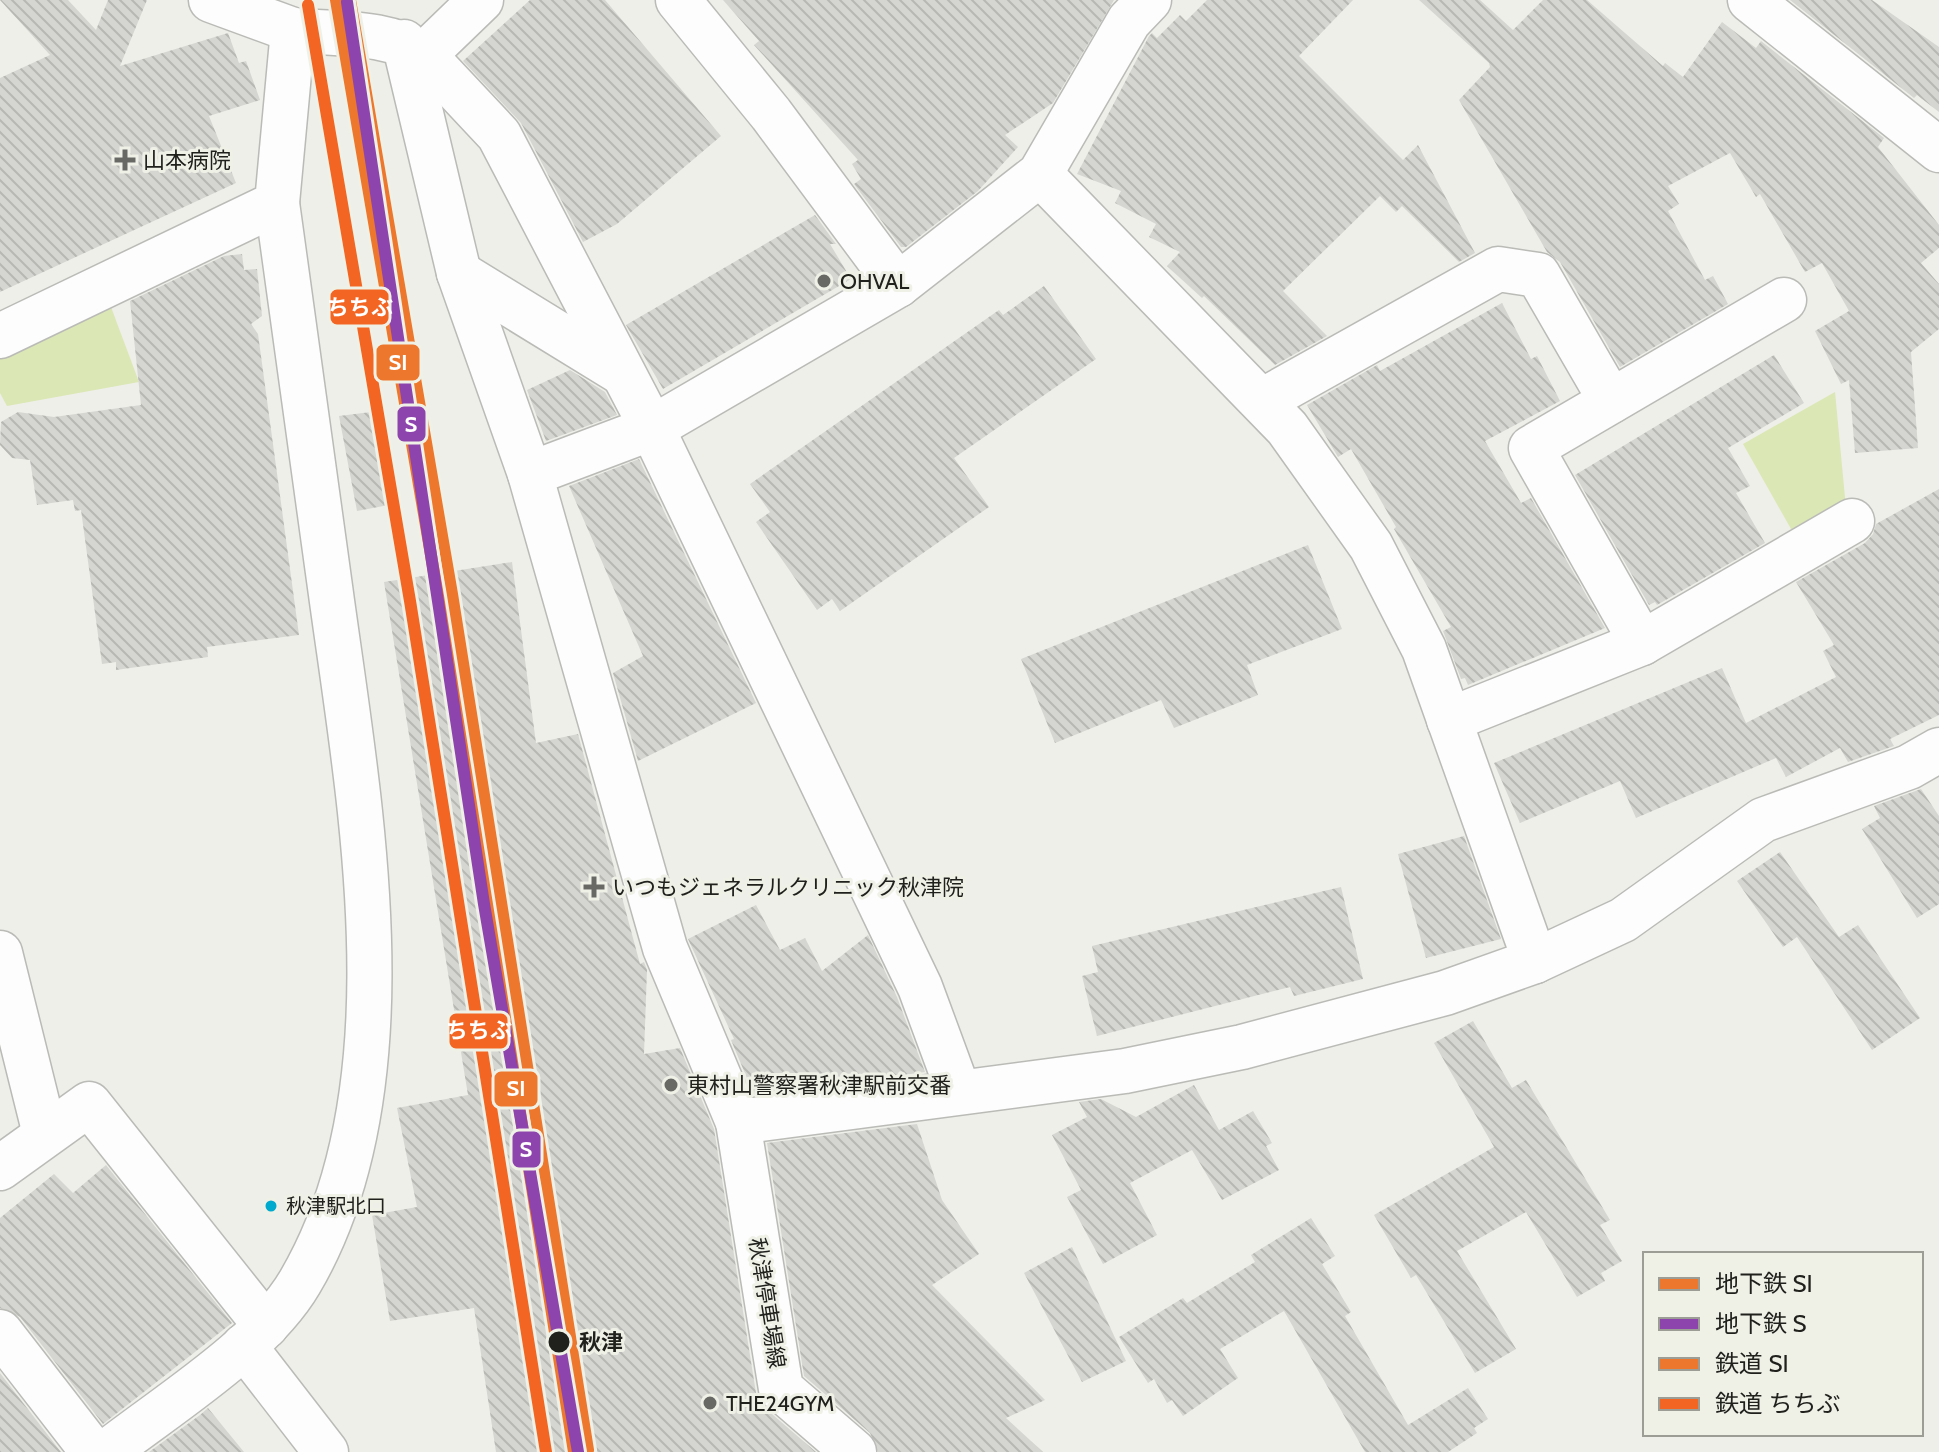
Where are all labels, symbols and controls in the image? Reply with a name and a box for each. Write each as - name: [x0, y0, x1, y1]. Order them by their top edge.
- place label: 山本病院: [143, 147, 231, 174]
- marker: 山本病院: [114, 149, 136, 171]
- place label: OHVAL: [840, 268, 909, 295]
- marker: OHVAL: [815, 272, 833, 290]
- line badge: ちちぶ: [329, 288, 390, 326]
- text: ちちぶ: [327, 294, 393, 321]
- line badge: SI: [375, 343, 421, 382]
- text: SI: [389, 349, 407, 376]
- line badge: S: [396, 405, 427, 443]
- text: S: [405, 411, 418, 438]
- place label: いつもジェネラルクリニック秋津院: [612, 874, 964, 901]
- marker: いつもジェネラルクリニック秋津院: [583, 876, 605, 898]
- line badge: ちちぶ: [448, 1012, 509, 1050]
- text: ちちぶ: [446, 1017, 512, 1044]
- line badge: SI: [493, 1070, 539, 1108]
- place label: 東村山警察署秋津駅前交番: [687, 1072, 951, 1099]
- text: SI: [507, 1075, 525, 1102]
- marker: 東村山警察署秋津駅前交番: [662, 1076, 680, 1094]
- line badge: S: [511, 1130, 542, 1169]
- text: S: [520, 1136, 533, 1163]
- place label: 秋津駅北口: [286, 1194, 386, 1218]
- marker: 秋津駅北口: [263, 1198, 279, 1214]
- street label: 秋津停車場線: [743, 1236, 791, 1370]
- legend: [1643, 1252, 1923, 1436]
- text: 地下鉄 SI: [1715, 1269, 1813, 1298]
- text: 地下鉄 S: [1715, 1309, 1806, 1338]
- marker: 秋津: [546, 1329, 572, 1355]
- place label: 秋津: [579, 1329, 623, 1356]
- text: 鉄道 SI: [1715, 1349, 1789, 1378]
- text: 鉄道 ちちぶ: [1715, 1389, 1840, 1418]
- place label: THE24GYM: [726, 1390, 834, 1417]
- marker: THE24GYM: [701, 1394, 719, 1412]

